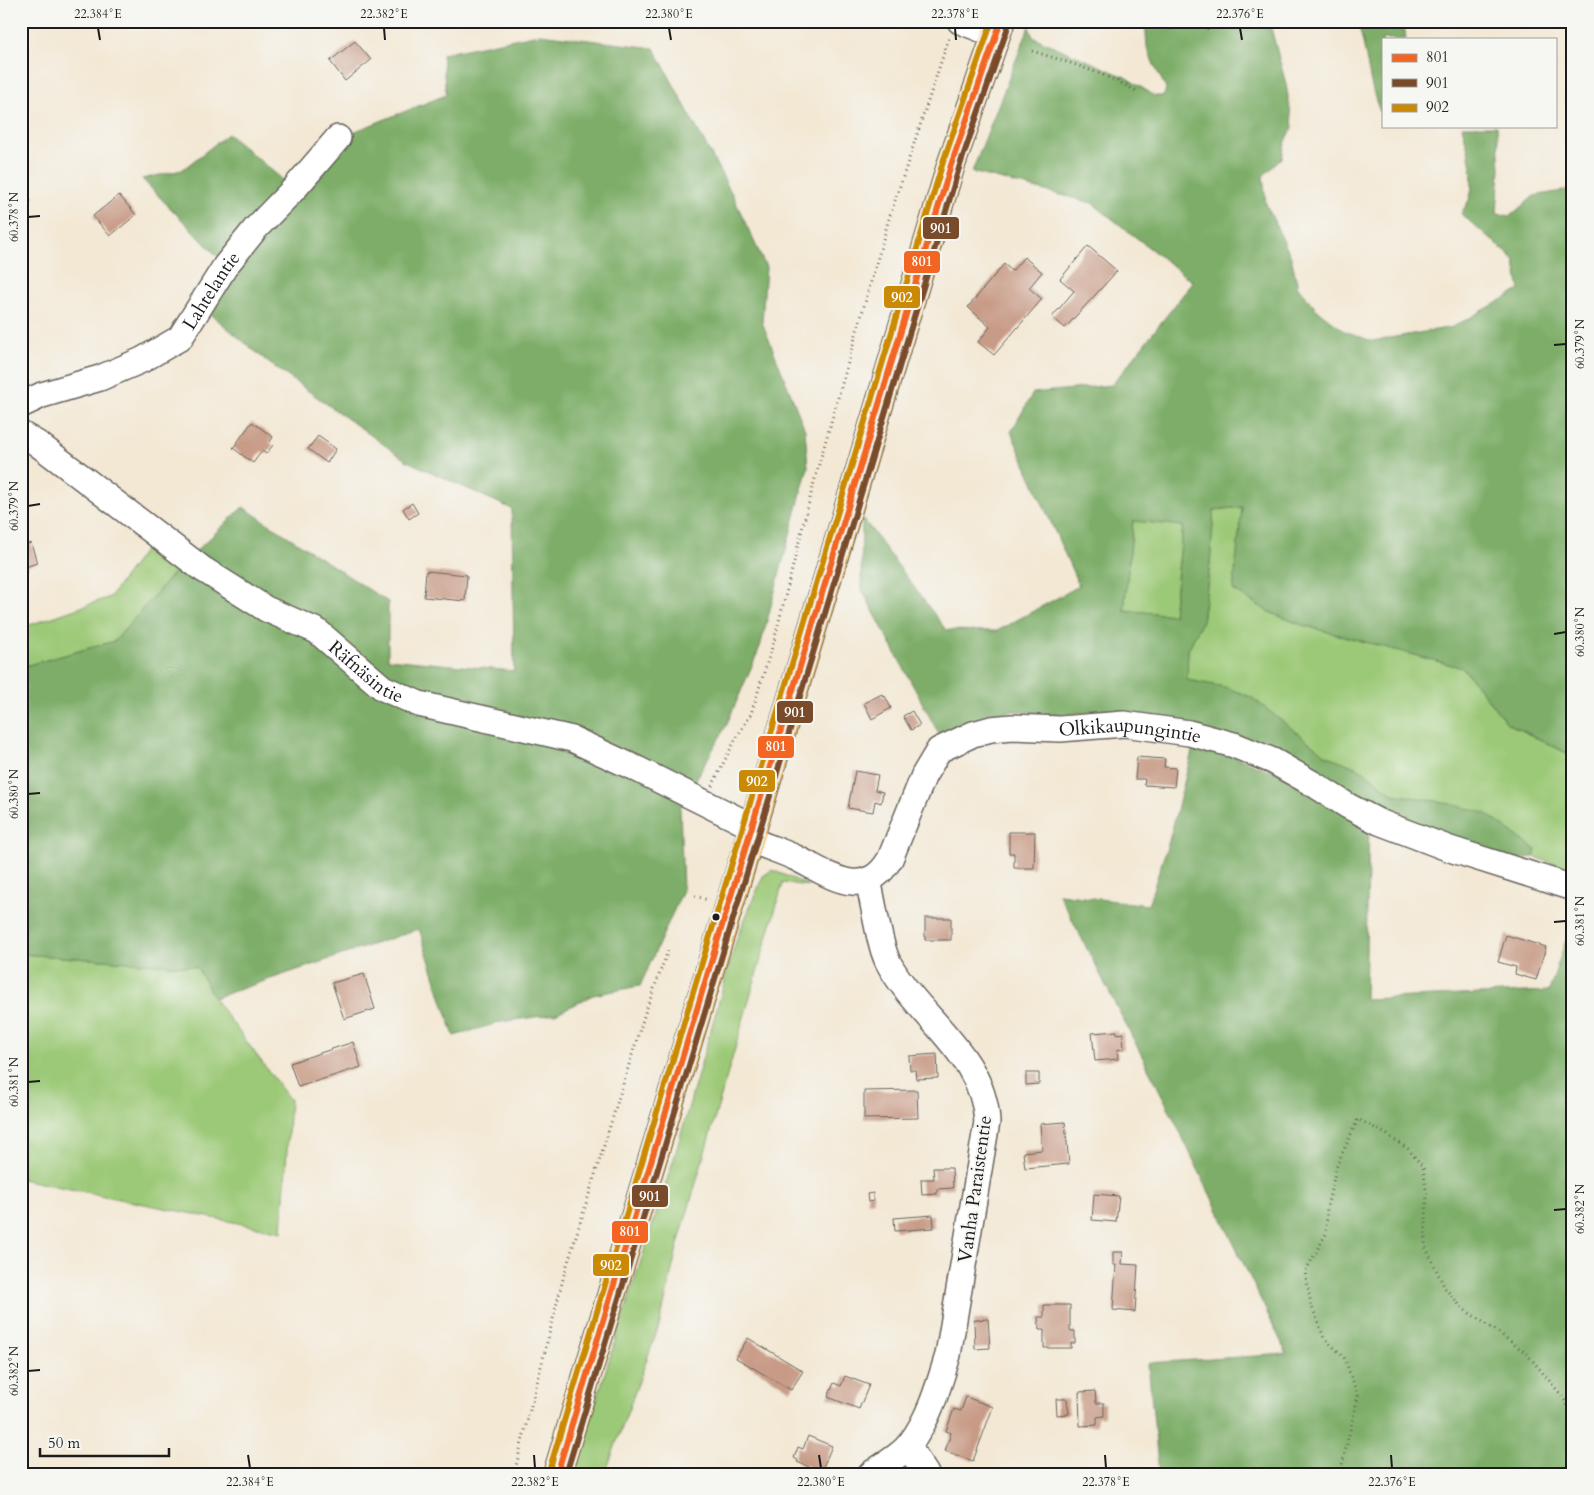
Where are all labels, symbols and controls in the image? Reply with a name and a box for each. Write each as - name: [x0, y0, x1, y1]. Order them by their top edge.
- text: 22.384°E: [74, 6, 122, 22]
- text: 22.382°E: [360, 6, 408, 22]
- text: 22.380°E: [645, 6, 693, 22]
- text: 22.378°E: [931, 6, 979, 22]
- text: 22.376°E: [1216, 6, 1264, 22]
- legend: [1382, 38, 1556, 128]
- text: 801: [1426, 47, 1449, 67]
- text: 901: [1426, 73, 1449, 93]
- text: 902: [1426, 97, 1449, 117]
- text: 60.378°N: [6, 191, 22, 242]
- line badge: 901: [922, 216, 960, 240]
- text: 901: [930, 219, 952, 238]
- street label: Lahtelantie: [176, 246, 246, 335]
- line badge: 801: [903, 250, 941, 274]
- text: 801: [911, 252, 933, 271]
- line badge: 902: [883, 285, 921, 309]
- text: 902: [891, 288, 913, 307]
- text: 60.379°N: [1572, 318, 1588, 369]
- text: 60.379°N: [6, 480, 22, 531]
- text: 60.380°N: [1572, 606, 1588, 657]
- street label: Räfnäsintie: [323, 635, 407, 709]
- line badge: 901: [776, 700, 814, 724]
- text: 901: [784, 703, 806, 722]
- street label: Olkikaupungintie: [1058, 712, 1204, 750]
- line badge: 801: [757, 735, 795, 759]
- text: 801: [765, 737, 787, 756]
- text: 60.380°N: [6, 768, 22, 819]
- line badge: 902: [738, 769, 776, 793]
- text: 902: [746, 772, 768, 791]
- text: 60.381°N: [1572, 895, 1588, 946]
- unlabelled marker: [711, 912, 721, 922]
- text: 60.381°N: [6, 1056, 22, 1107]
- street label: Vanha Paraistentie: [952, 1114, 998, 1264]
- text: 60.382°N: [1572, 1183, 1588, 1234]
- line badge: 901: [631, 1184, 669, 1208]
- text: 901: [639, 1187, 661, 1206]
- line badge: 801: [611, 1220, 649, 1244]
- text: 801: [619, 1222, 641, 1241]
- line badge: 902: [592, 1253, 630, 1277]
- text: 902: [600, 1256, 622, 1275]
- text: 60.382°N: [6, 1345, 22, 1396]
- scale bar: [40, 1425, 169, 1457]
- text: 50 m: [48, 1433, 80, 1453]
- text: 22.384°E: [226, 1474, 274, 1490]
- text: 22.382°E: [511, 1474, 559, 1490]
- text: 22.380°E: [797, 1474, 845, 1490]
- text: 22.378°E: [1082, 1474, 1130, 1490]
- text: 22.376°E: [1368, 1474, 1416, 1490]

